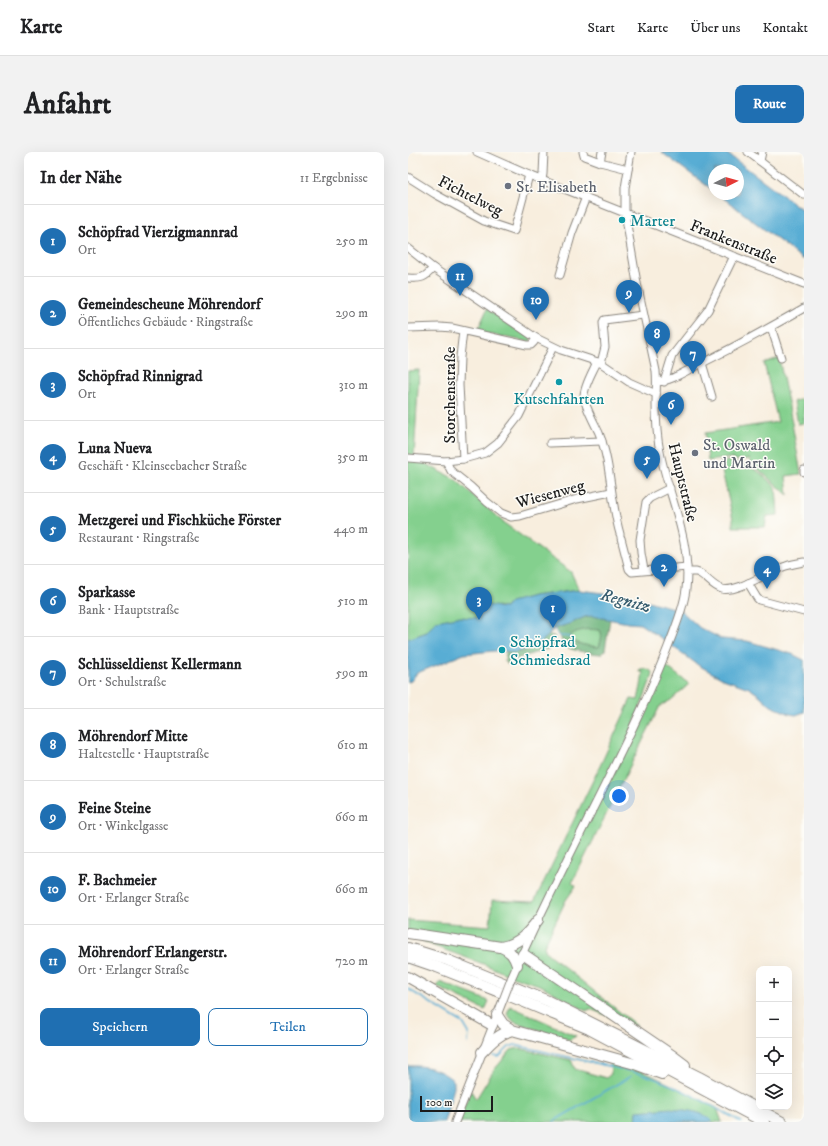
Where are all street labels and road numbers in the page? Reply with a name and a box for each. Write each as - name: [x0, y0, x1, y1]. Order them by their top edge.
- street label: Fichtelweg: [435, 171, 507, 221]
- street label: Frankenstraße: [687, 215, 781, 269]
- street label: Storchenstraße: [440, 346, 460, 443]
- street label: Hauptstraße: [664, 441, 703, 524]
- street label: Wiesenweg: [513, 475, 587, 513]

